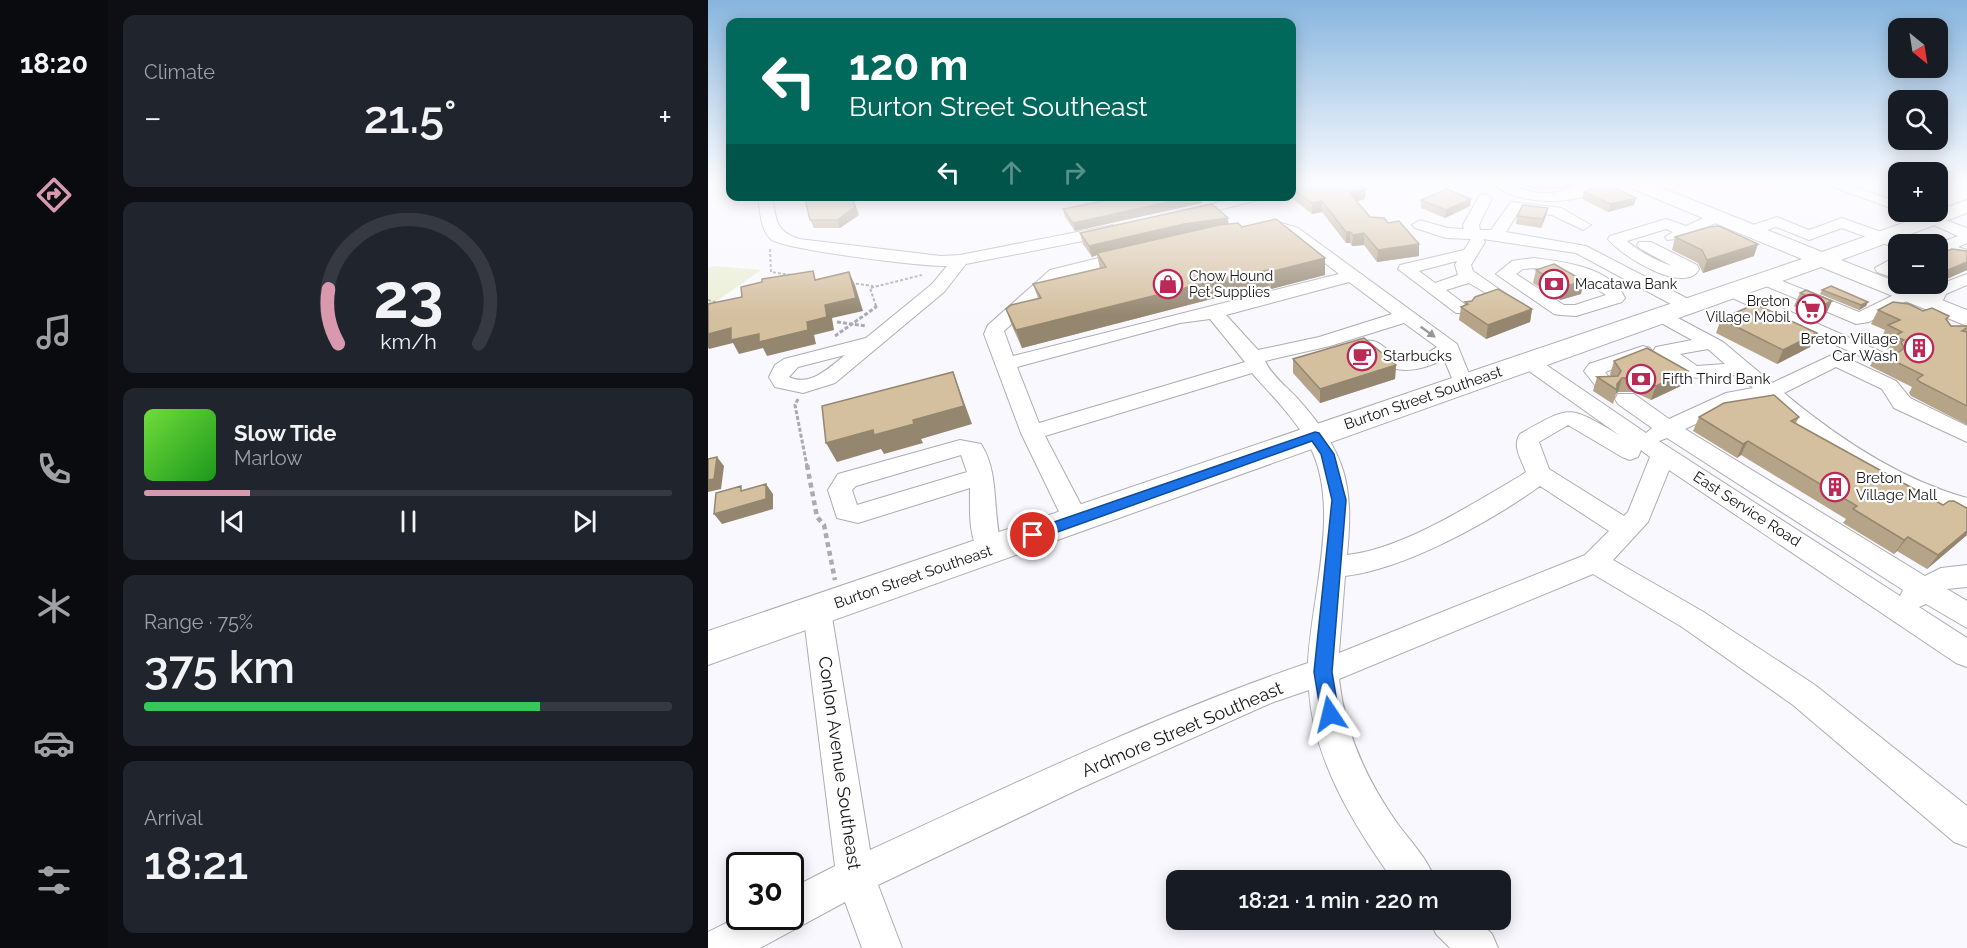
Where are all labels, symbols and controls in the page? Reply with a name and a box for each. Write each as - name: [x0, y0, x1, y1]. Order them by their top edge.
- north arrow: [1888, 18, 1948, 78]
- map controls: [1888, 18, 1948, 294]
- text: 120 m: [849, 41, 968, 90]
- icon: left: [750, 42, 828, 120]
- text: 18:20: [20, 48, 88, 79]
- text: Climate: [144, 60, 215, 84]
- button: search: [1888, 90, 1948, 150]
- text: 21.5°: [364, 91, 456, 144]
- text: Burton Street Southeast: [849, 91, 1148, 122]
- text: −: [144, 98, 162, 137]
- text: +: [658, 98, 672, 137]
- icon: left: [932, 156, 965, 189]
- icon: ahead: [995, 156, 1028, 189]
- icon: right: [1058, 156, 1091, 189]
- button: +: [1888, 162, 1948, 222]
- icon: directions: [33, 174, 75, 216]
- button: −: [1888, 234, 1948, 294]
- text: 23: [373, 260, 443, 334]
- shop icon: Chow Hound Pet Supplies: [1152, 268, 1184, 300]
- place label: Chow Hound Pet Supplies: [1189, 268, 1273, 300]
- bank icon: Macatawa Bank: [1538, 268, 1570, 300]
- place label: Macatawa Bank: [1575, 276, 1678, 292]
- place label: Breton Village Mobil: [1706, 293, 1790, 325]
- supermarket icon: Breton Village Mobil: [1795, 293, 1827, 325]
- icon: music: [33, 311, 75, 353]
- one-way arrow: [1419, 326, 1435, 338]
- text: km/h: [380, 330, 436, 355]
- place label: Breton Village Car Wash: [1801, 330, 1898, 365]
- building icon: Breton Village Car Wash: [1903, 332, 1935, 364]
- cafe icon: Starbucks: [1346, 340, 1378, 372]
- place label: Starbucks: [1383, 347, 1452, 365]
- street label: Burton Street Southeast: [1342, 362, 1504, 434]
- bank icon: Fifth Third Bank: [1625, 363, 1657, 395]
- place label: Fifth Third Bank: [1662, 370, 1770, 388]
- text: Slow Tide: [234, 420, 336, 446]
- text: Marlow: [234, 446, 303, 470]
- icon: phone: [33, 448, 75, 490]
- street label: East Service Road: [1690, 468, 1804, 550]
- place label: Breton Village Mall: [1856, 469, 1938, 504]
- building icon: Breton Village Mall: [1819, 471, 1851, 503]
- icon: previous: [216, 505, 249, 538]
- icon: pause: [392, 505, 425, 538]
- icon: next: [568, 505, 601, 538]
- pin: [1007, 509, 1058, 560]
- icon: arrive: [1016, 518, 1049, 551]
- street label: Burton Street Southeast: [832, 541, 994, 613]
- icon: climate: [33, 585, 75, 627]
- text: Range · 75%: [144, 610, 253, 634]
- text: 375 km: [144, 641, 295, 694]
- street label: Conlon Avenue Southeast: [815, 655, 865, 871]
- street label: Ardmore Street Southeast: [1078, 677, 1286, 781]
- position arrow: [1298, 682, 1362, 746]
- icon: car: [33, 722, 75, 764]
- text: Arrival: [144, 806, 203, 830]
- text: 18:21: [144, 837, 248, 890]
- speed limit sign: 30: [726, 852, 804, 930]
- icon: filters: [33, 859, 75, 901]
- text: 18:21 · 1 min · 220 m: [1238, 887, 1439, 913]

